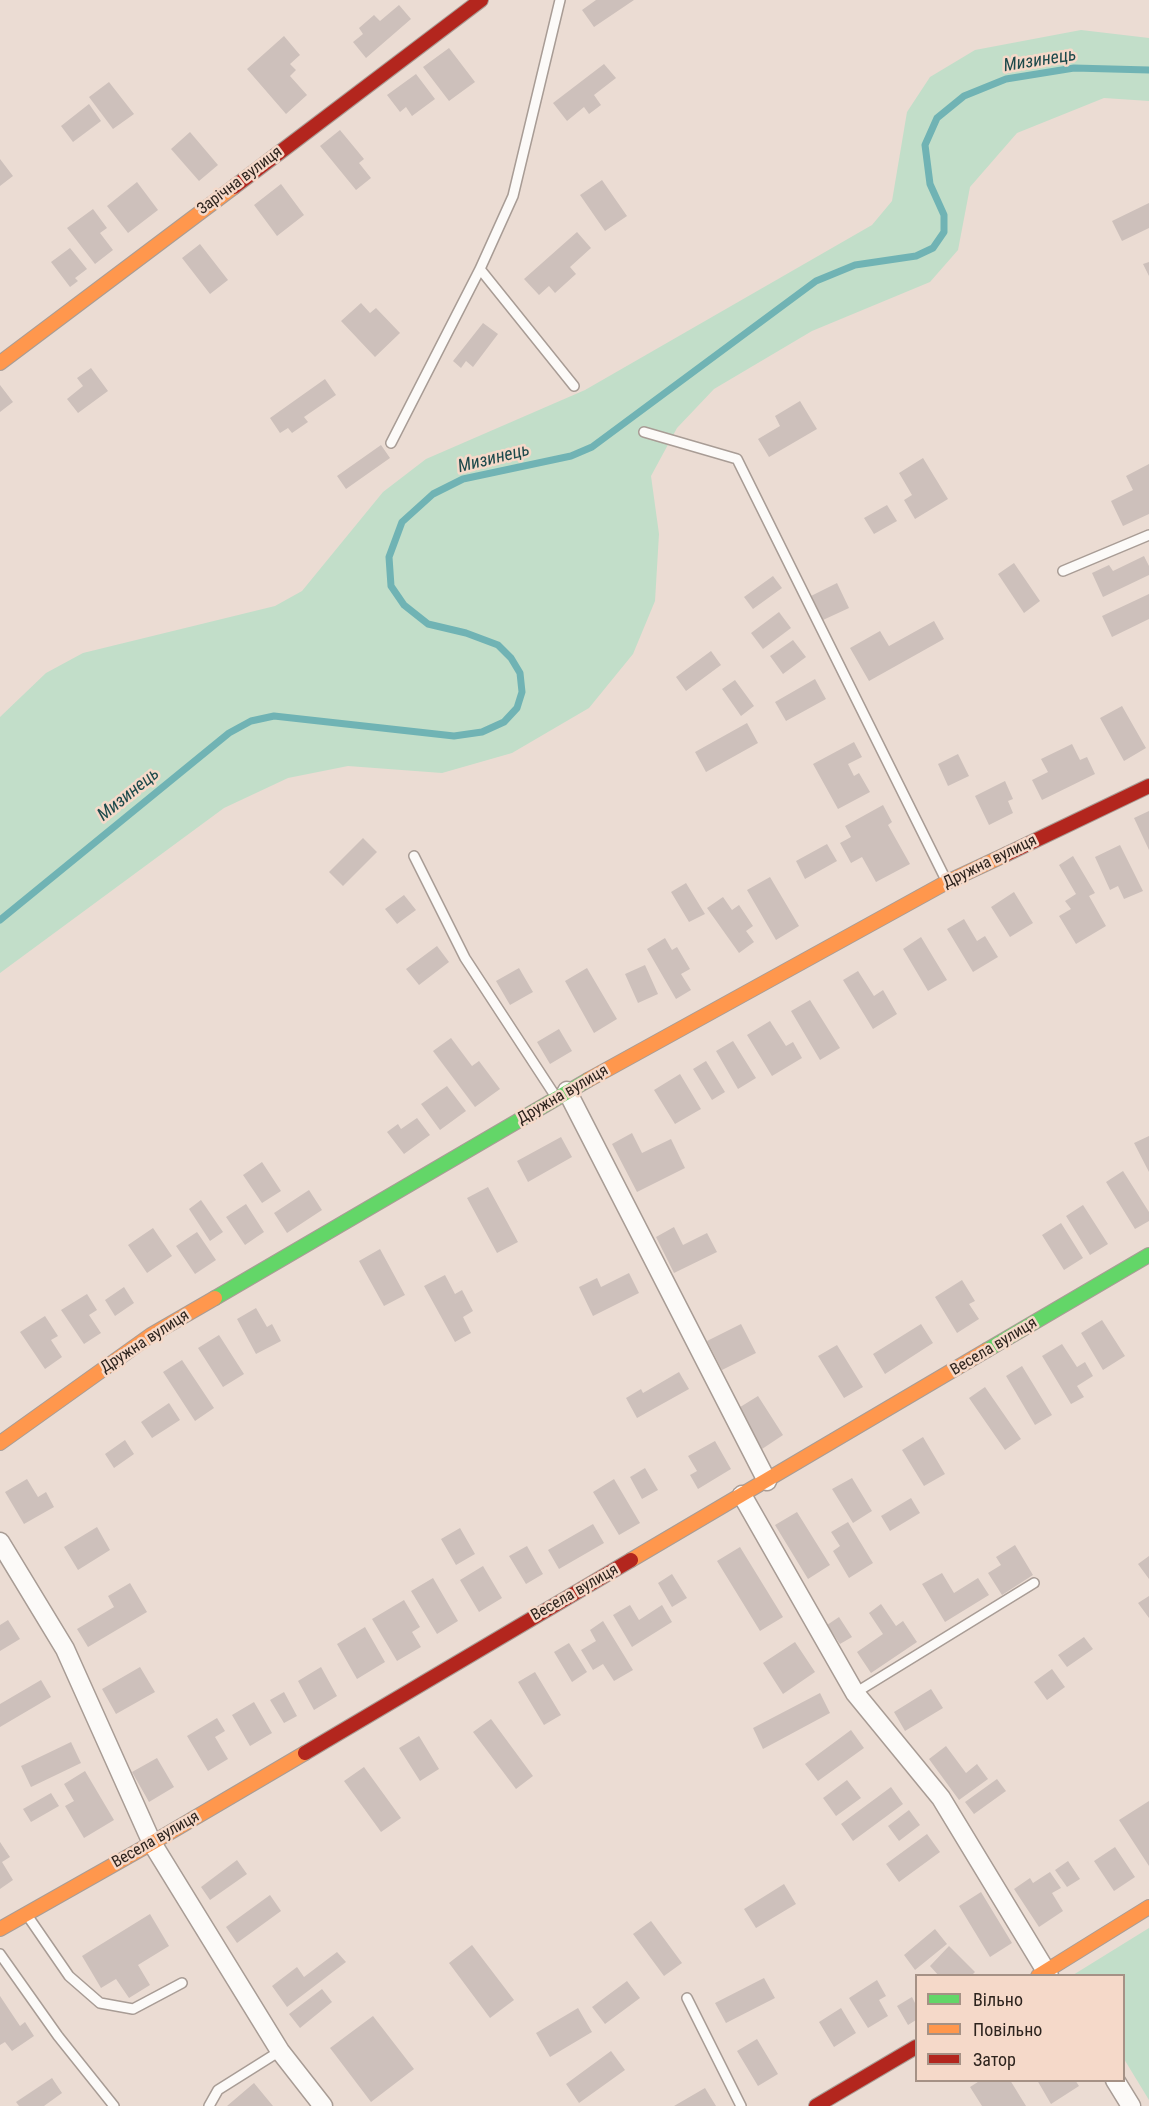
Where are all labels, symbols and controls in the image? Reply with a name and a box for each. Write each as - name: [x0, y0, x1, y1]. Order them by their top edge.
- water label: Мизинець: [1002, 45, 1078, 77]
- street label: Зарічна вулиця: [194, 143, 286, 219]
- water label: Мизинець: [456, 440, 532, 478]
- water label: Мизинець: [94, 764, 164, 826]
- street label: Дружна вулиця: [940, 831, 1040, 893]
- street label: Дружна вулиця: [514, 1061, 612, 1129]
- street label: Дружна вулиця: [97, 1306, 193, 1378]
- street label: Весела вулиця: [947, 1314, 1041, 1380]
- street label: Весела вулиця: [528, 1560, 622, 1626]
- street label: Весела вулиця: [109, 1807, 203, 1873]
- legend: [915, 1974, 1125, 2082]
- text: Вільно: [973, 1989, 1023, 2010]
- text: Повільно: [973, 2019, 1042, 2040]
- text: Затор: [973, 2049, 1016, 2070]

